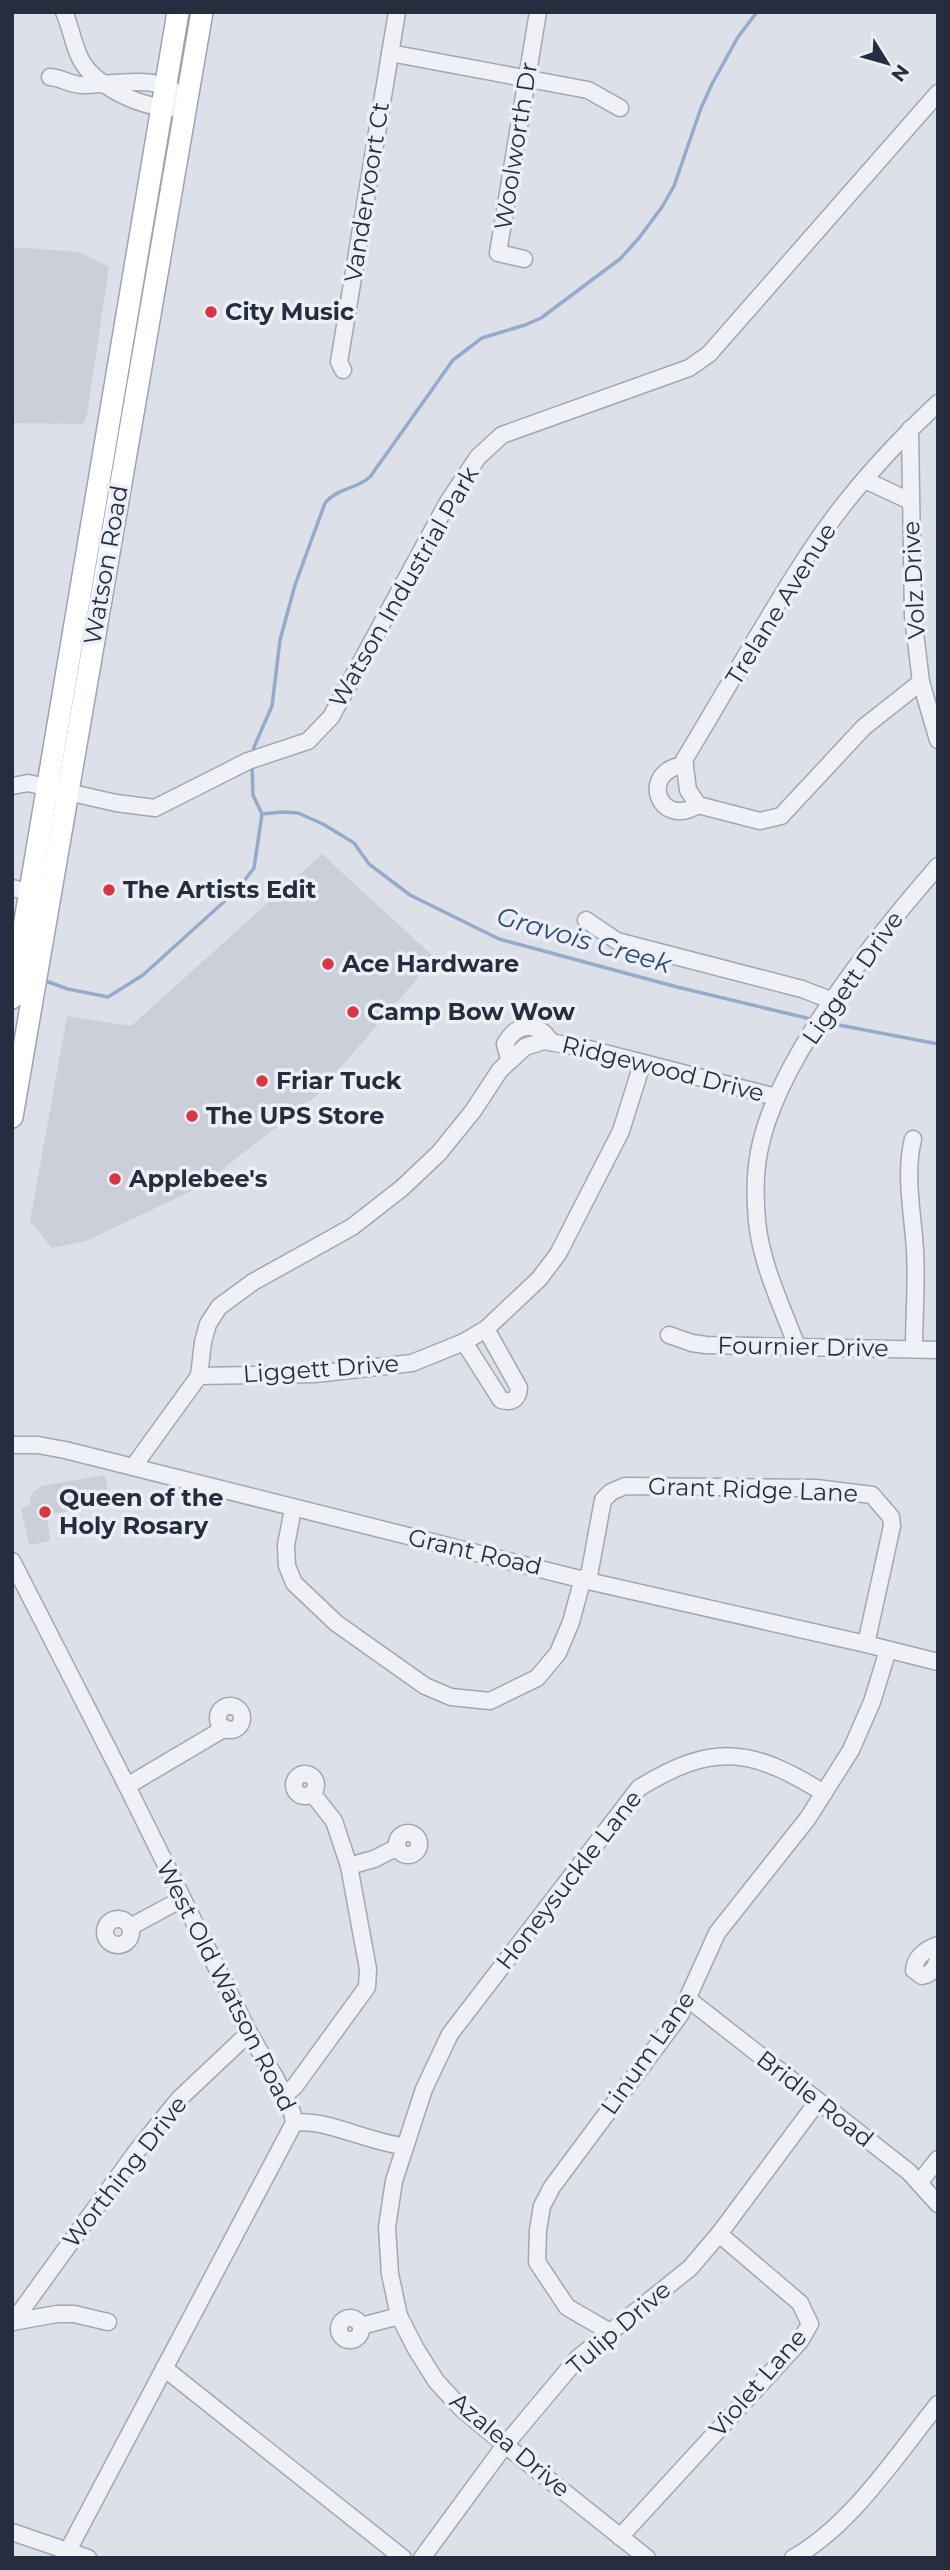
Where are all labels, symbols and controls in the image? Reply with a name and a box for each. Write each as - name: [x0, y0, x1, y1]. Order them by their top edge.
- north arrow: [852, 28, 922, 98]
- street label: Woolworth Dr: [488, 60, 543, 232]
- text: N: [886, 60, 914, 86]
- street label: Vandervoort Ct: [338, 99, 395, 284]
- place label: City Music: [225, 297, 354, 326]
- marker: City Music: [203, 304, 219, 320]
- street label: Watson Industrial Park: [323, 461, 485, 712]
- street label: Watson Road: [77, 483, 134, 647]
- street label: Trelane Avenue: [719, 517, 842, 690]
- street label: Volz Drive: [896, 520, 931, 640]
- place label: The Artists Edit: [123, 875, 317, 904]
- marker: The Artists Edit: [101, 882, 117, 898]
- water label: Gravois Creek: [493, 900, 676, 981]
- street label: Liggett Drive: [796, 905, 909, 1050]
- place label: Ace Hardware: [341, 949, 519, 978]
- marker: Ace Hardware: [320, 956, 336, 972]
- place label: Camp Bow Wow: [367, 997, 576, 1026]
- marker: Camp Bow Wow: [345, 1004, 361, 1020]
- street label: Ridgewood Drive: [559, 1029, 767, 1108]
- place label: Friar Tuck: [276, 1066, 402, 1095]
- marker: Friar Tuck: [254, 1073, 270, 1089]
- place label: The UPS Store: [206, 1101, 384, 1130]
- marker: The UPS Store: [184, 1108, 200, 1124]
- place label: Applebee's: [128, 1164, 268, 1193]
- marker: Applebee's: [107, 1171, 123, 1187]
- street label: Fournier Drive: [717, 1331, 889, 1362]
- street label: Liggett Drive: [242, 1349, 400, 1388]
- street label: Grant Ridge Lane: [648, 1471, 858, 1508]
- place label: Queen of the Holy Rosary: [59, 1483, 223, 1540]
- marker: Queen of the Holy Rosary: [37, 1504, 53, 1520]
- street label: Grant Road: [405, 1522, 545, 1581]
- street label: Honeysuckle Lane: [490, 1784, 648, 1975]
- street label: West Old Watson Road: [150, 1855, 302, 2116]
- street label: Linum Lane: [594, 1986, 701, 2120]
- street label: Bridle Road: [751, 2044, 880, 2153]
- street label: Worthing Drive: [56, 2090, 193, 2253]
- street label: Tulip Drive: [561, 2275, 676, 2381]
- street label: Violet Lane: [703, 2323, 812, 2443]
- street label: Azalea Drive: [444, 2386, 576, 2503]

